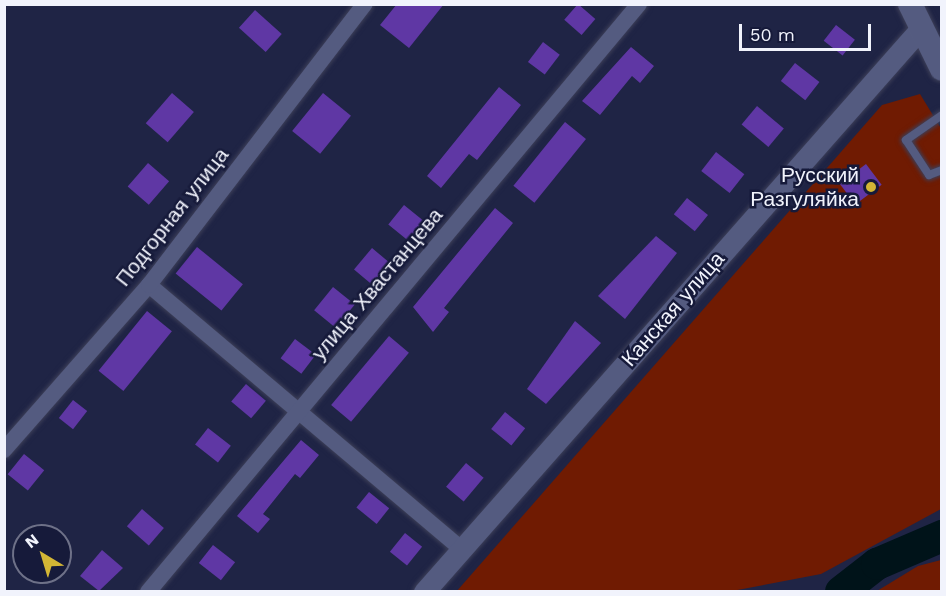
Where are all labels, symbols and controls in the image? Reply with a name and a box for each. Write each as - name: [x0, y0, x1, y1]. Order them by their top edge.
- scale bar: [742, 12, 874, 50]
- text: 50 m: [750, 24, 795, 45]
- street label: Подгорная улица: [110, 143, 234, 291]
- place label: Русский Разгуляйка: [750, 162, 859, 212]
- marker: Русский Разгуляйка: [864, 180, 878, 194]
- street label: улица Хвастанцева: [306, 203, 448, 365]
- street label: Канская улица: [616, 247, 730, 371]
- north arrow: [12, 524, 72, 584]
- text: N: [21, 530, 42, 552]

